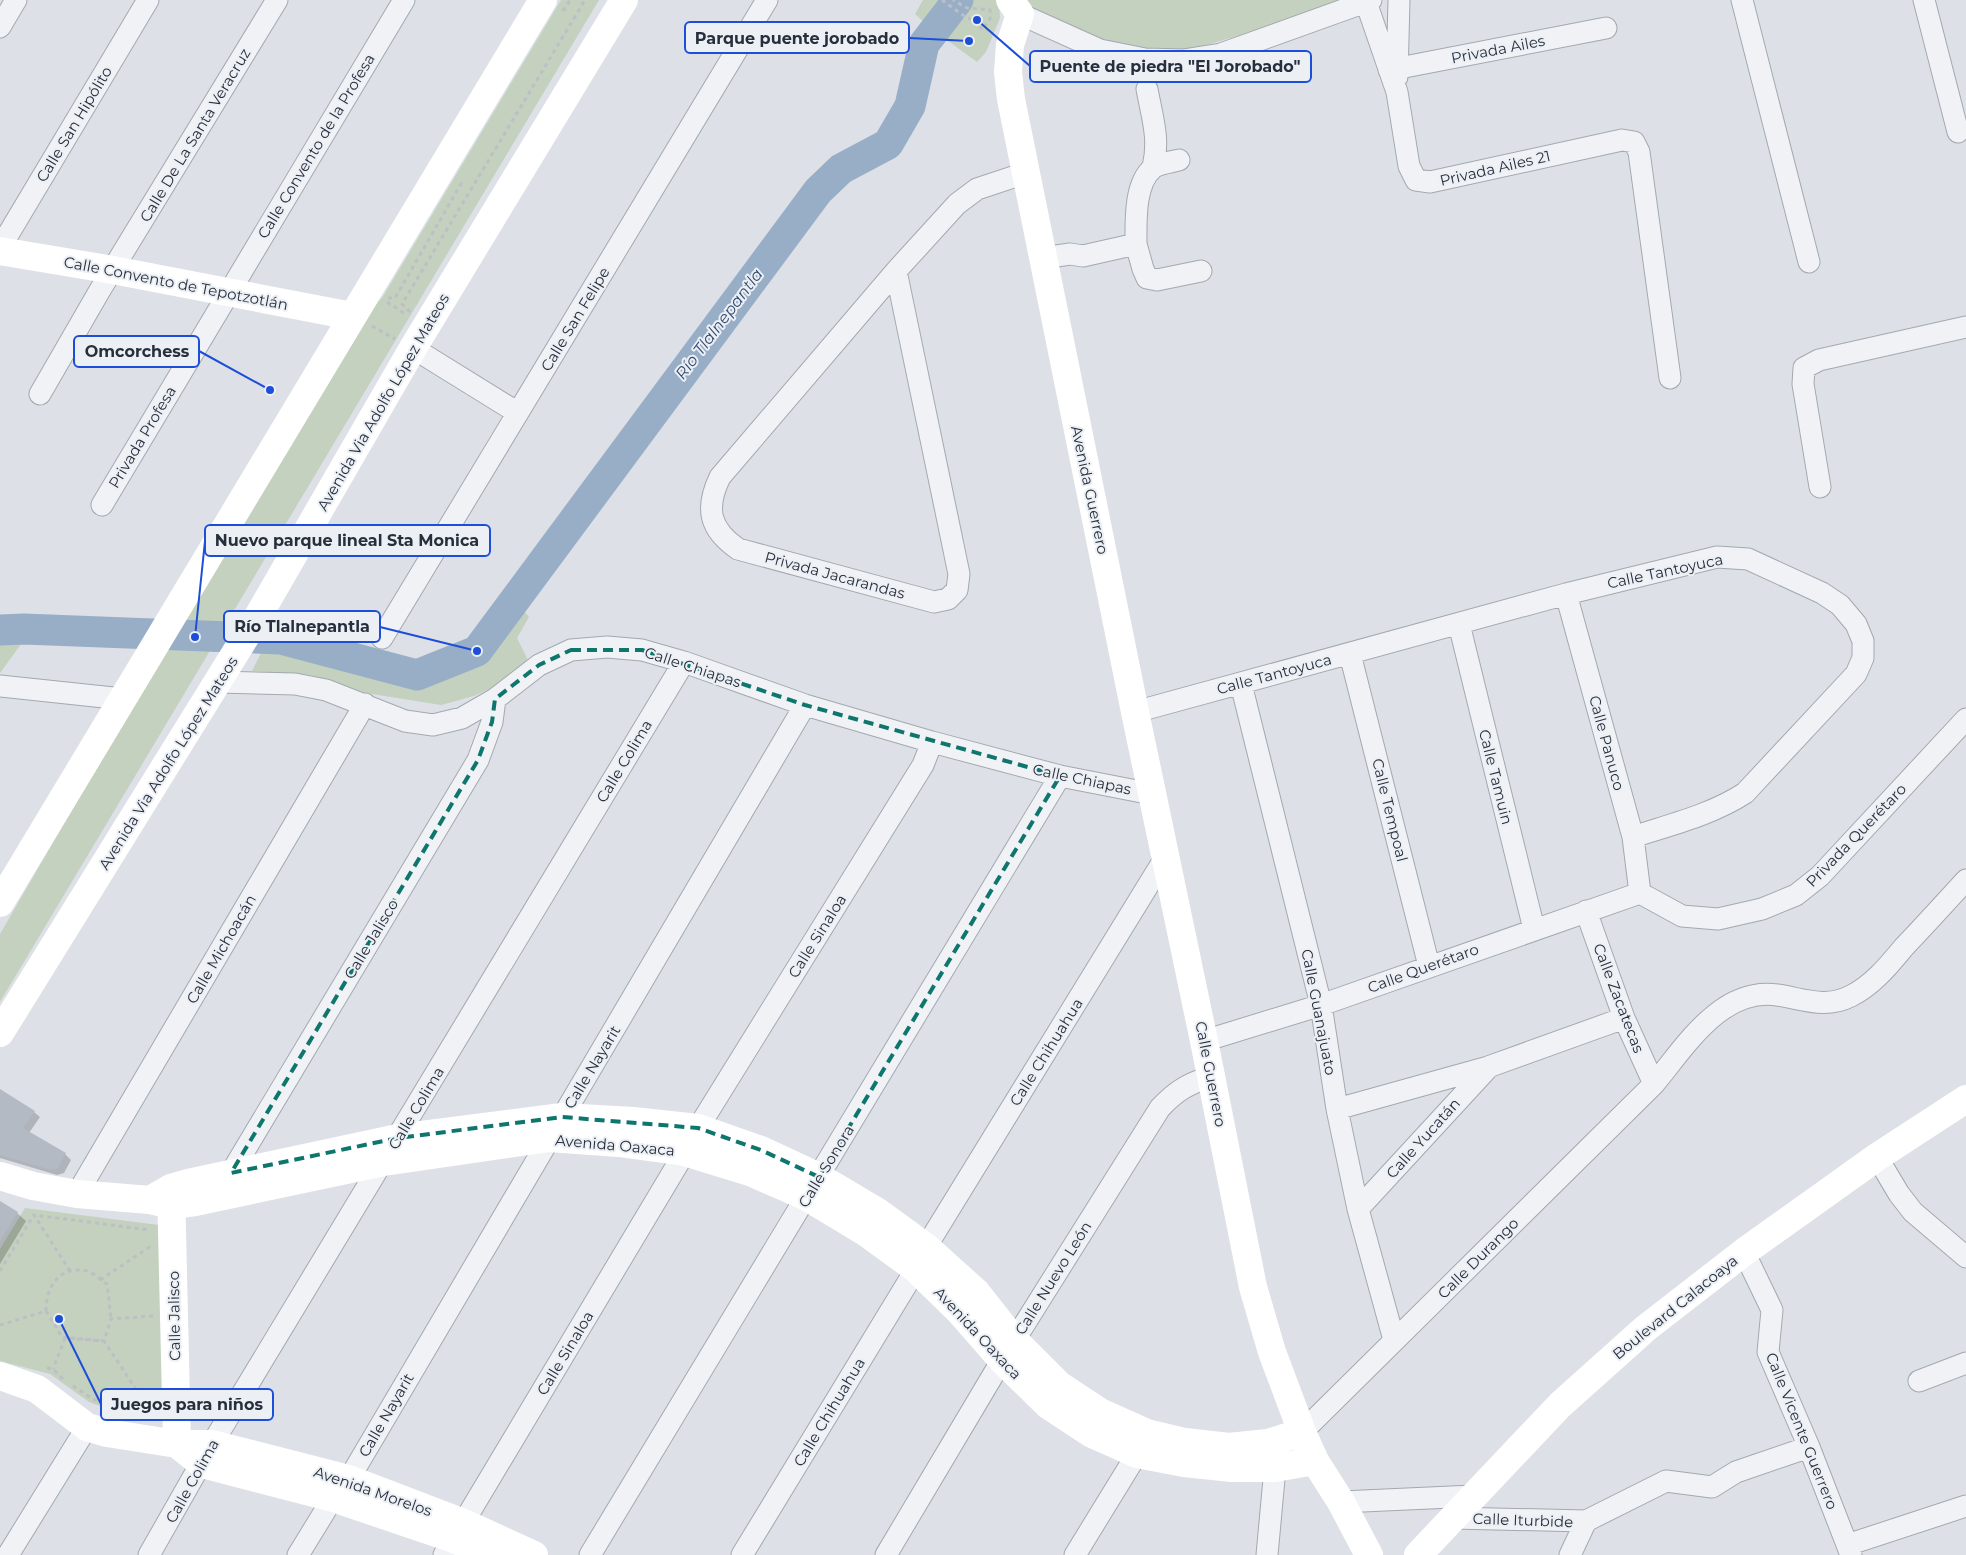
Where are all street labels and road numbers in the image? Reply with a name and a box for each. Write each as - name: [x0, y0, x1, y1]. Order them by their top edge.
- street label: Privada Ailes: [1449, 31, 1547, 67]
- street label: Calle De La Santa Veracruz: [136, 44, 255, 225]
- street label: Calle Convento de la Profesa: [253, 50, 379, 242]
- street label: Calle San Hipólito: [32, 63, 116, 185]
- street label: Privada Ailes 21: [1438, 146, 1552, 190]
- street label: Calle Convento de Tepotzotlán: [62, 252, 290, 314]
- street label: Calle San Felipe: [536, 263, 614, 375]
- street label: Avenida Via Adolfo López Mateos: [313, 290, 453, 514]
- street label: Privada Profesa: [104, 382, 180, 492]
- street label: Avenida Guerrero: [1067, 424, 1113, 556]
- street label: Privada Jacarandas: [763, 547, 907, 603]
- street label: Calle Tantoyuca: [1605, 549, 1725, 593]
- street label: Calle Chiapas: [642, 642, 744, 692]
- street label: Calle Tantoyuca: [1214, 650, 1334, 698]
- street label: Avenida Via Adolfo López Mateos: [94, 653, 242, 873]
- street label: Calle Panuco: [1585, 693, 1629, 793]
- street label: Calle Colima: [592, 716, 656, 806]
- street label: Calle Tamuin: [1475, 727, 1517, 827]
- street label: Calle Tempoal: [1368, 756, 1412, 864]
- street label: Calle Chiapas: [1031, 759, 1133, 799]
- street label: Privada Querétaro: [1802, 779, 1910, 891]
- street label: Calle Michoacán: [182, 891, 260, 1007]
- street label: Calle Sinaloa: [784, 891, 850, 981]
- street label: Calle Jalisco: [340, 896, 402, 982]
- street label: Calle Querétaro: [1365, 939, 1481, 997]
- street label: Calle Zacatecas: [1589, 941, 1649, 1055]
- street label: Calle Guanajuato: [1297, 947, 1341, 1077]
- street label: Calle Chihuahua: [1005, 995, 1087, 1109]
- street label: Calle Guerrero: [1191, 1020, 1231, 1128]
- street label: Calle Nayarit: [560, 1022, 624, 1112]
- street label: Calle Colima: [384, 1063, 448, 1153]
- street label: Calle Yucatán: [1382, 1094, 1464, 1182]
- street label: Calle Sonora: [794, 1121, 858, 1211]
- street label: Avenida Oaxaca: [554, 1130, 676, 1160]
- street label: Calle Durango: [1433, 1213, 1523, 1303]
- street label: Calle Nuevo León: [1010, 1218, 1096, 1338]
- street label: Boulevard Calacoaya: [1609, 1251, 1741, 1363]
- street label: Calle Jalisco: [164, 1271, 184, 1361]
- street label: Avenida Oaxaca: [930, 1283, 1026, 1383]
- street label: Calle Sinaloa: [532, 1307, 598, 1399]
- street label: Calle Vicente Guerrero: [1762, 1350, 1842, 1512]
- street label: Calle Chihuahua: [789, 1354, 869, 1470]
- street label: Calle Nayarit: [354, 1370, 418, 1460]
- street label: Calle Colima: [161, 1436, 223, 1526]
- street label: Avenida Morelos: [311, 1462, 435, 1520]
- street label: Calle Iturbide: [1472, 1509, 1574, 1531]

